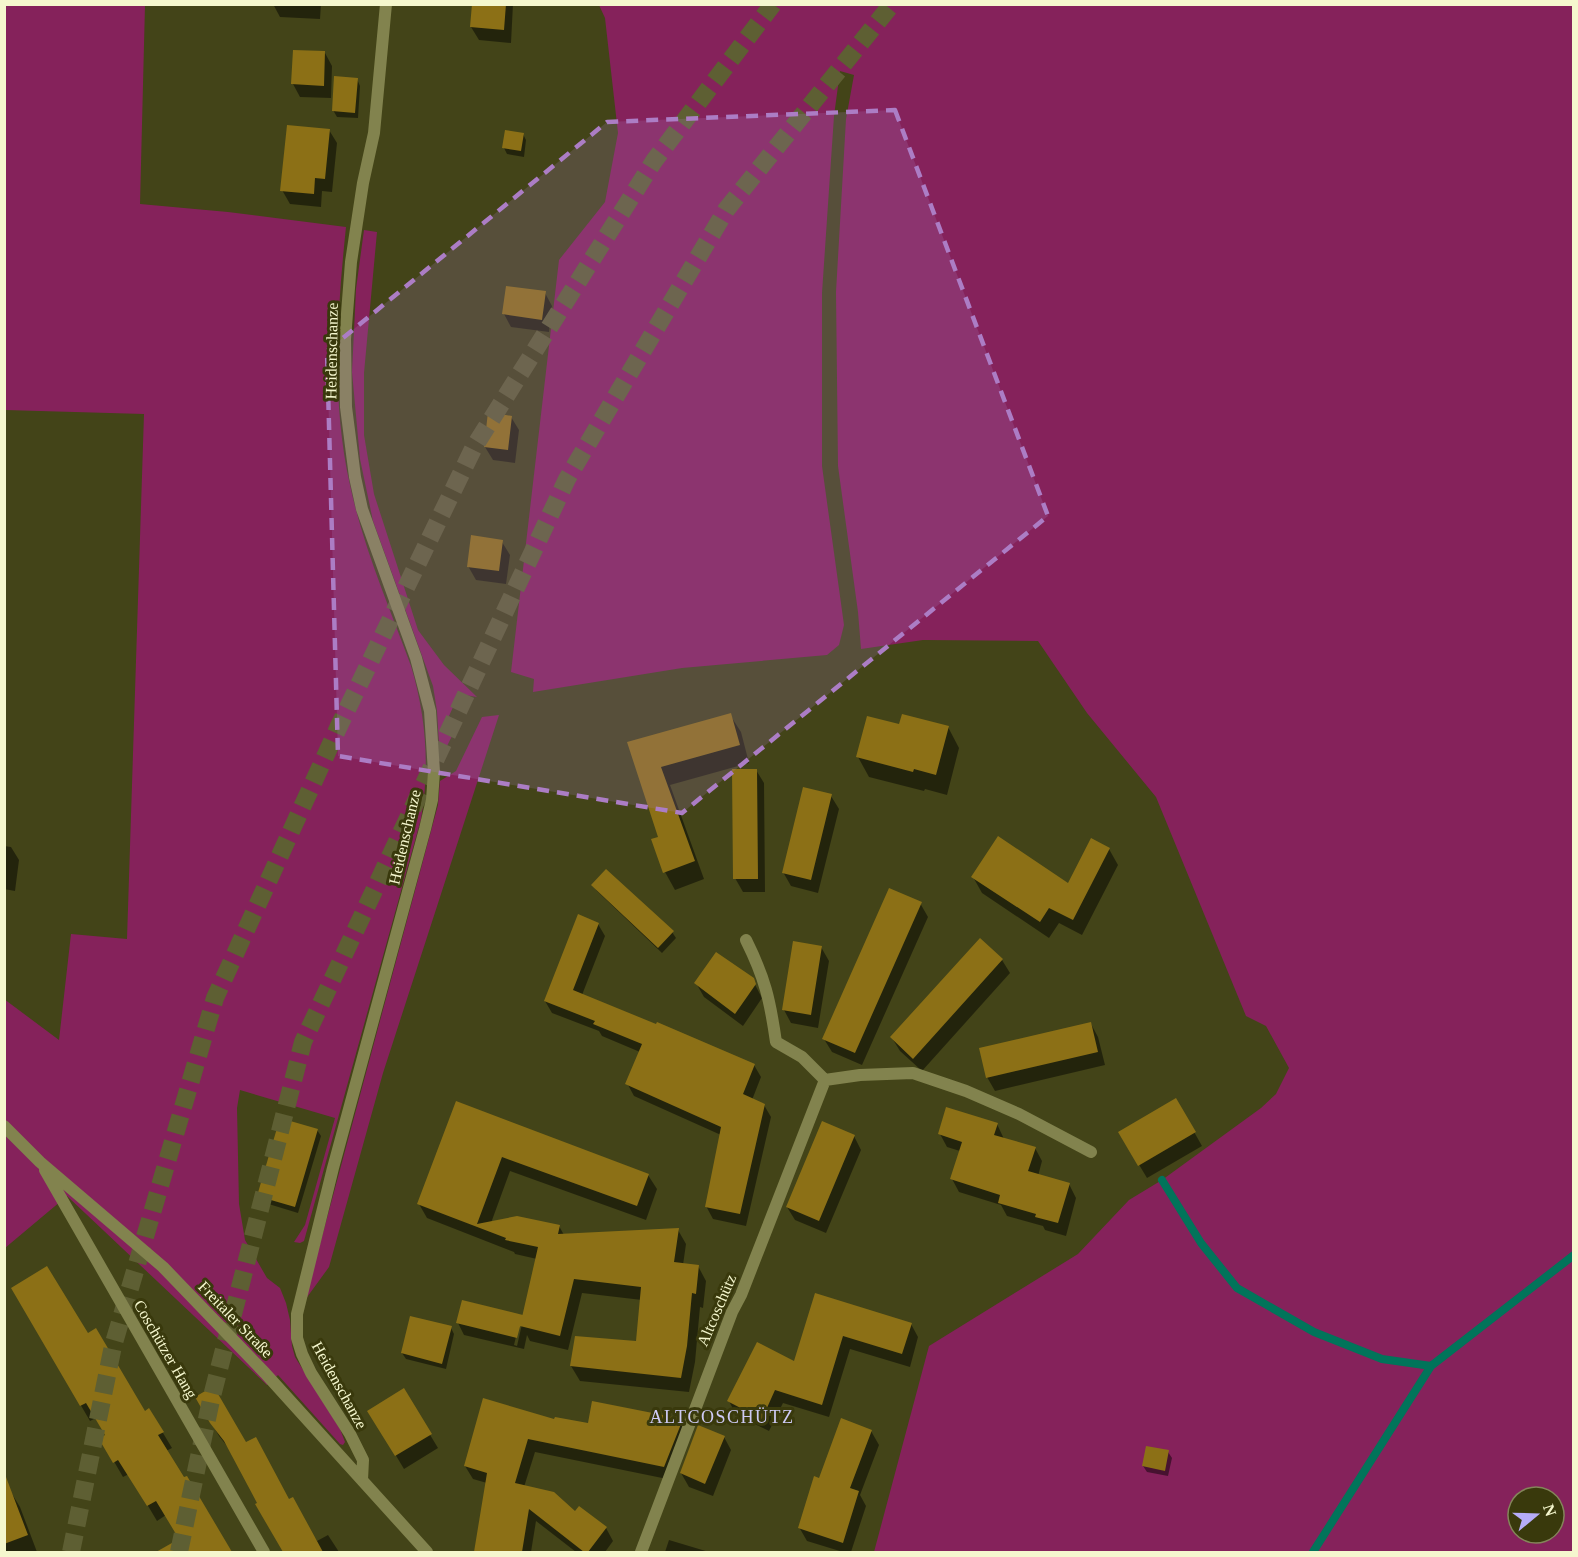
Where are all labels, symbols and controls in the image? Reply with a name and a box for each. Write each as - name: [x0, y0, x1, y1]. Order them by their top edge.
- street label: Heidenschanze: [322, 302, 341, 400]
- street label: Heidenschanze: [385, 788, 424, 886]
- street label: Altcoschütz: [694, 1272, 739, 1349]
- street label: Freitaler Straße: [195, 1278, 276, 1361]
- street label: Coschützer Hang: [130, 1297, 201, 1402]
- street label: Heidenschanze: [309, 1339, 370, 1432]
- district label: ALTCOSCHÜTZ: [650, 1407, 794, 1427]
- north arrow: [1506, 1485, 1566, 1545]
- text: N: [1540, 1502, 1560, 1519]

